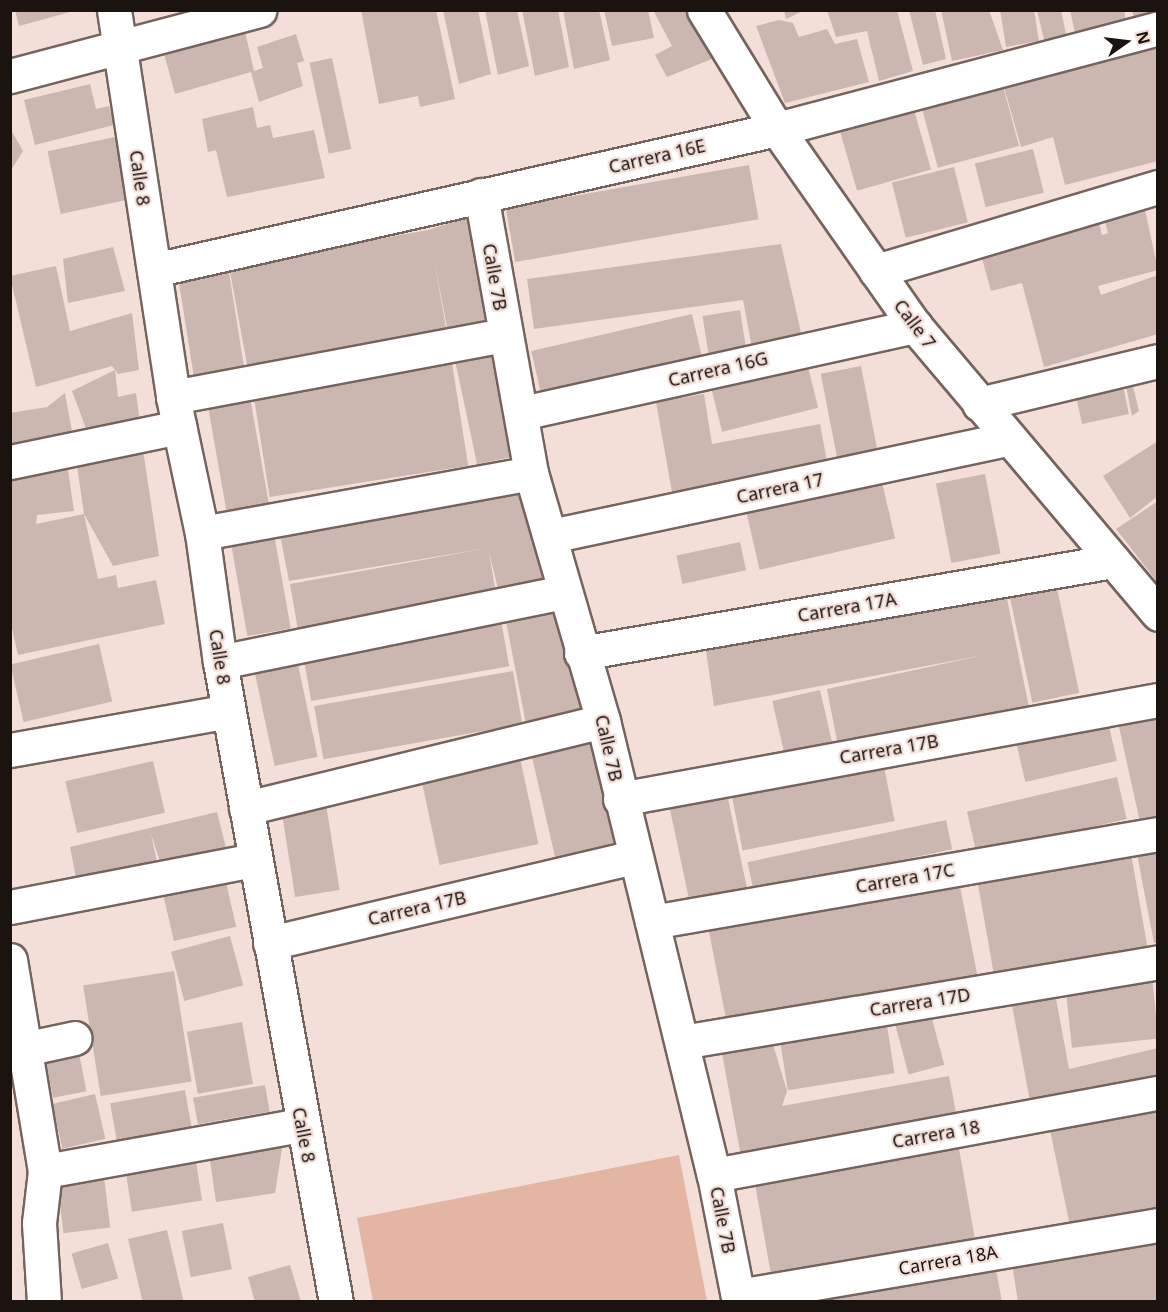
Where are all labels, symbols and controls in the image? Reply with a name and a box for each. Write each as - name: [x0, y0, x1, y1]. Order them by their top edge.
- north arrow: [1096, 12, 1156, 72]
- text: N: [1131, 29, 1156, 47]
- street label: Carrera 16E: [607, 134, 707, 178]
- street label: Calle 8: [125, 149, 155, 207]
- street label: Calle 7B: [478, 242, 512, 312]
- street label: Calle 7: [890, 295, 940, 353]
- street label: Carrera 16G: [666, 347, 770, 391]
- street label: Carrera 17: [734, 468, 826, 508]
- street label: Carrera 17A: [796, 588, 898, 626]
- street label: Calle 8: [205, 628, 235, 686]
- street label: Calle 7B: [591, 713, 627, 783]
- street label: Carrera 17B: [838, 730, 940, 768]
- street label: Carrera 17C: [854, 859, 956, 897]
- street label: Carrera 17B: [366, 886, 468, 930]
- street label: Carrera 17D: [868, 983, 972, 1021]
- street label: Calle 8: [288, 1106, 320, 1164]
- street label: Carrera 18: [891, 1116, 981, 1152]
- street label: Calle 7B: [706, 1185, 740, 1255]
- street label: Carrera 18A: [897, 1241, 999, 1279]

